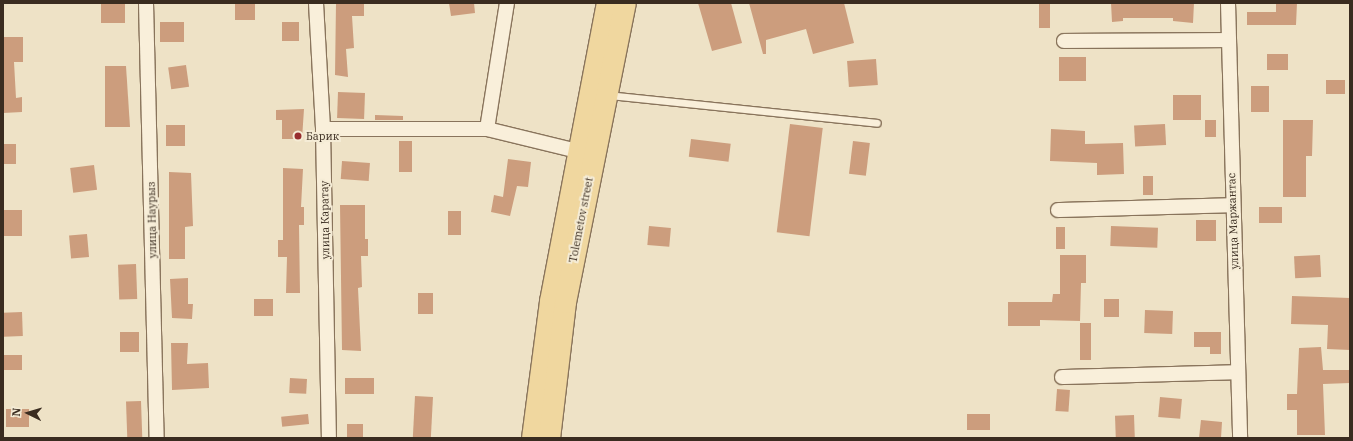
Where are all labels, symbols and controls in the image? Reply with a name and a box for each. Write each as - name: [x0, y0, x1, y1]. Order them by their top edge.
- place label: Барик: [306, 129, 339, 143]
- marker: Барик: [293, 131, 303, 141]
- street label: улица Маржантас: [1225, 172, 1241, 270]
- street label: Tolemetov street: [566, 176, 596, 264]
- street label: улица Каратау: [318, 180, 332, 260]
- street label: улица Наурыз: [145, 182, 159, 258]
- north arrow: [8, 393, 48, 433]
- text: N: [9, 407, 23, 417]

